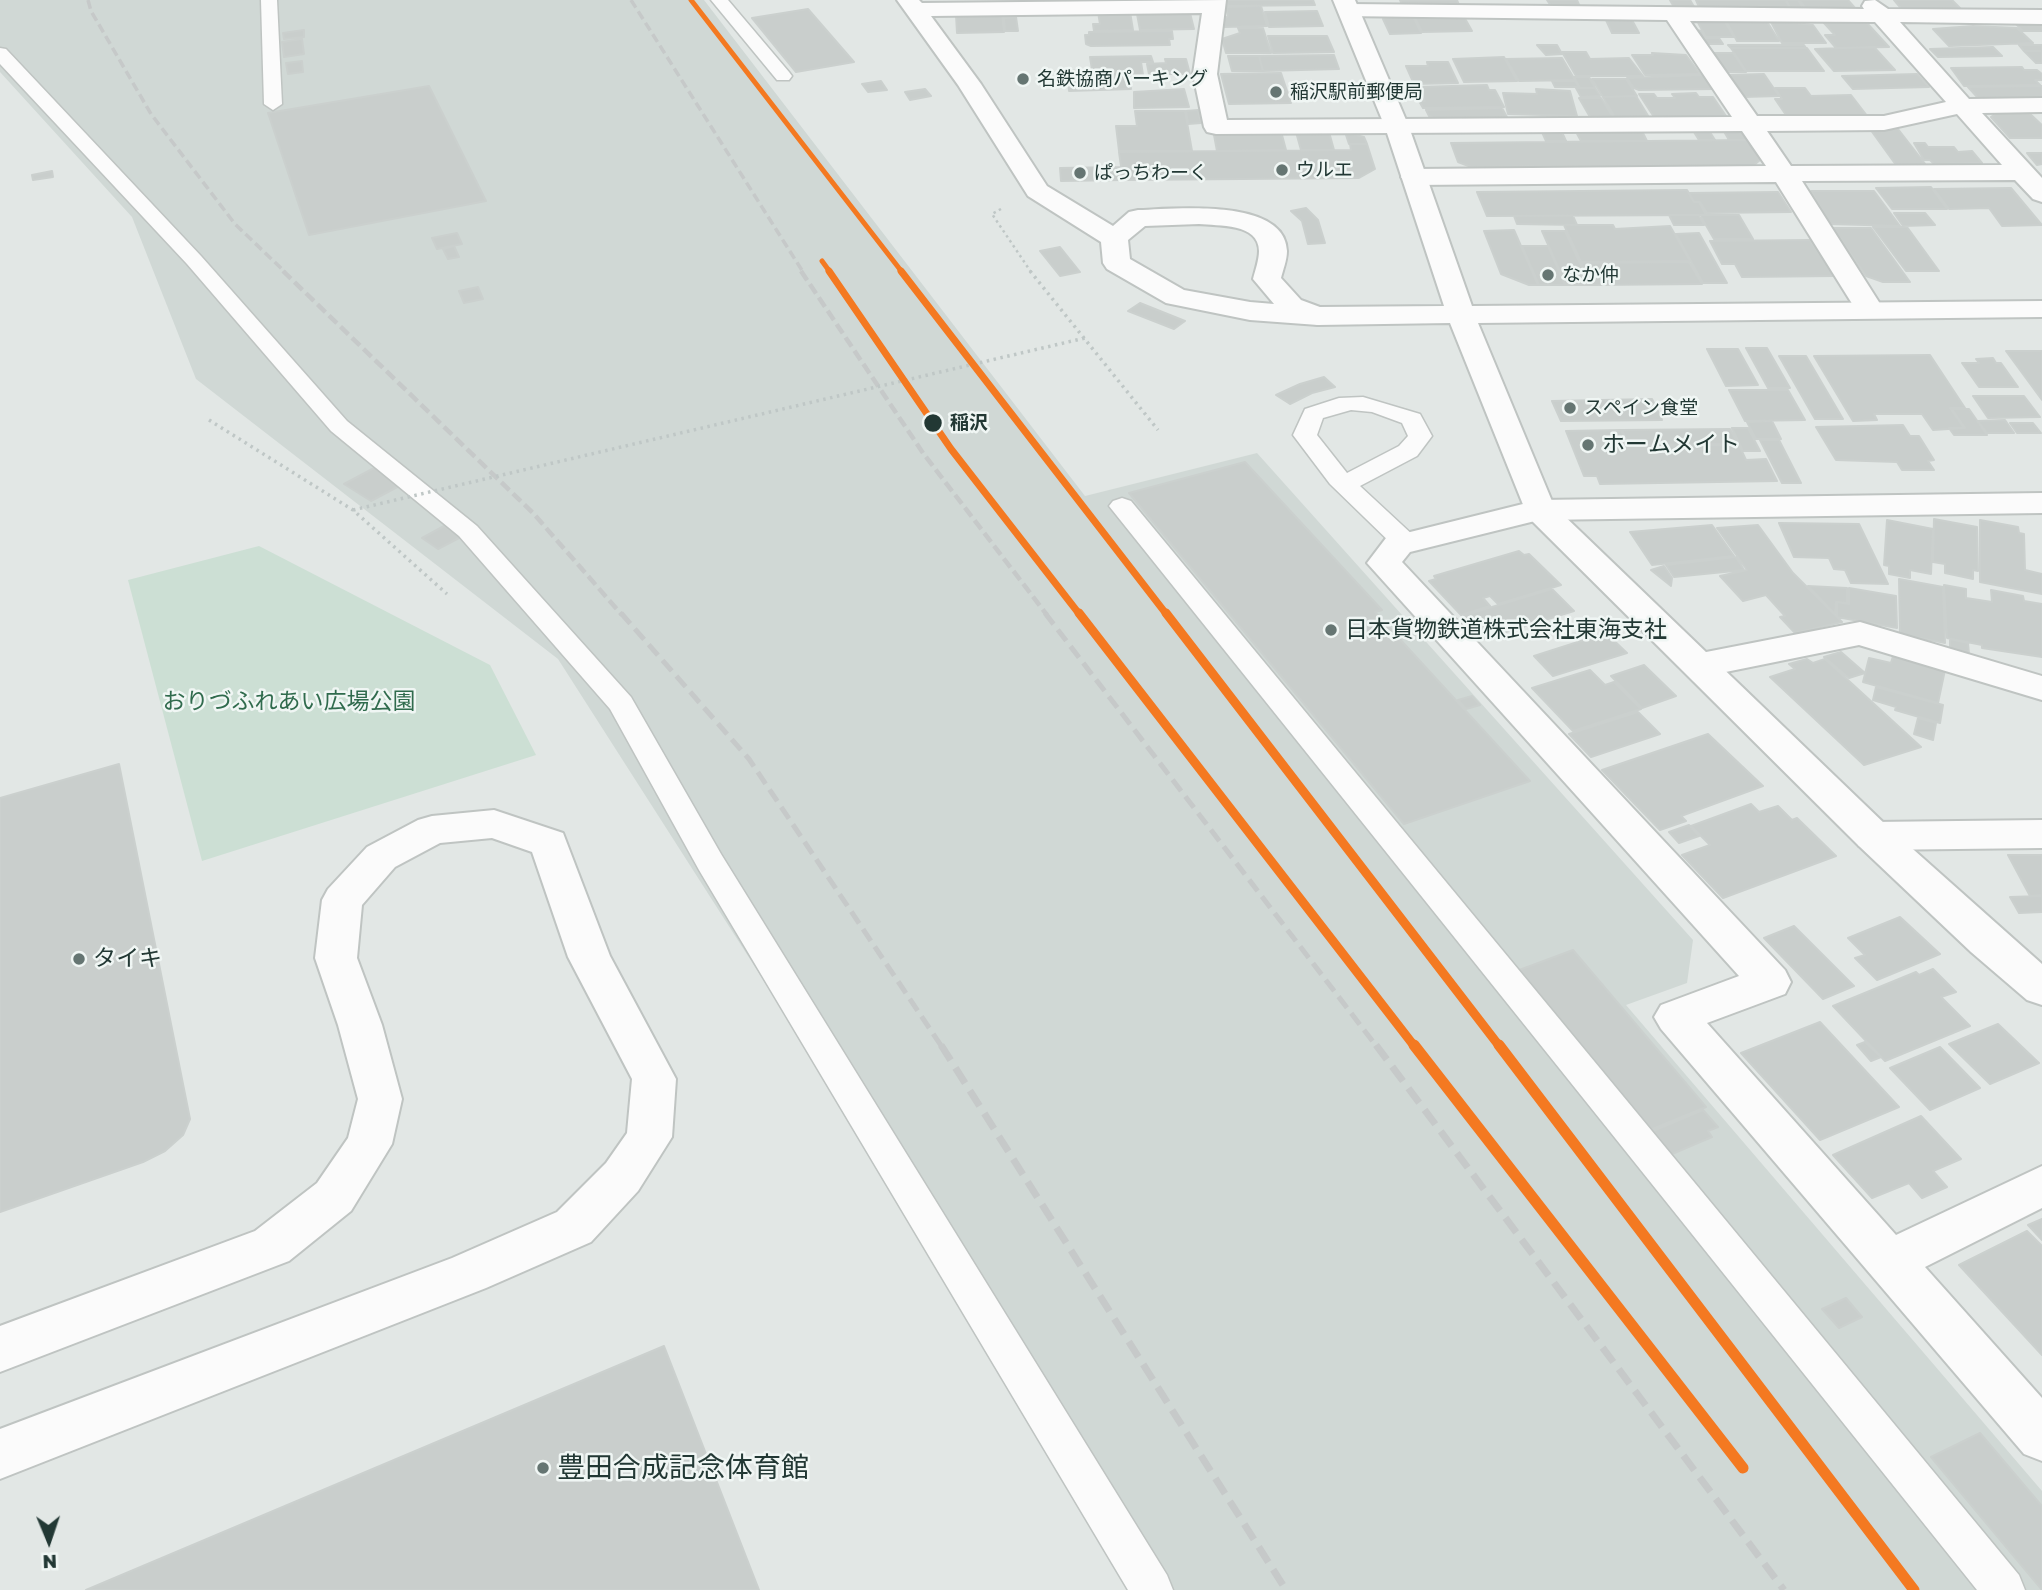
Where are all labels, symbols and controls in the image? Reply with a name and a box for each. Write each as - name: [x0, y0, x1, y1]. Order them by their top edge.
- place label: 名鉄協商パーキング: [1037, 68, 1208, 90]
- marker: 名鉄協商パーキング: [1015, 71, 1031, 87]
- place label: 稲沢駅前郵便局: [1290, 81, 1423, 103]
- marker: 稲沢駅前郵便局: [1268, 84, 1284, 100]
- place label: ウルエ: [1296, 159, 1353, 181]
- place label: ぱっちわーく: [1094, 162, 1208, 184]
- marker: ウルエ: [1274, 162, 1290, 178]
- marker: ぱっちわーく: [1072, 165, 1088, 181]
- place label: なか仲: [1562, 264, 1619, 286]
- marker: なか仲: [1540, 267, 1556, 283]
- place label: スペイン食堂: [1584, 397, 1698, 419]
- marker: スペイン食堂: [1562, 400, 1578, 416]
- marker: 稲沢: [922, 412, 944, 434]
- place label: 稲沢: [950, 412, 988, 434]
- place label: ホームメイト: [1602, 431, 1740, 459]
- marker: ホームメイト: [1580, 437, 1596, 453]
- place label: 日本貨物鉄道株式会社東海支社: [1345, 616, 1667, 644]
- marker: 日本貨物鉄道株式会社東海支社: [1323, 622, 1339, 638]
- park label: おりづふれあい広場公園: [163, 688, 415, 716]
- place label: タイキ: [93, 945, 162, 973]
- marker: タイキ: [71, 951, 87, 967]
- place label: 豊田合成記念体育館: [557, 1451, 809, 1485]
- marker: 豊田合成記念体育館: [535, 1460, 551, 1476]
- north arrow: [14, 1506, 84, 1576]
- text: N: [42, 1551, 57, 1574]

